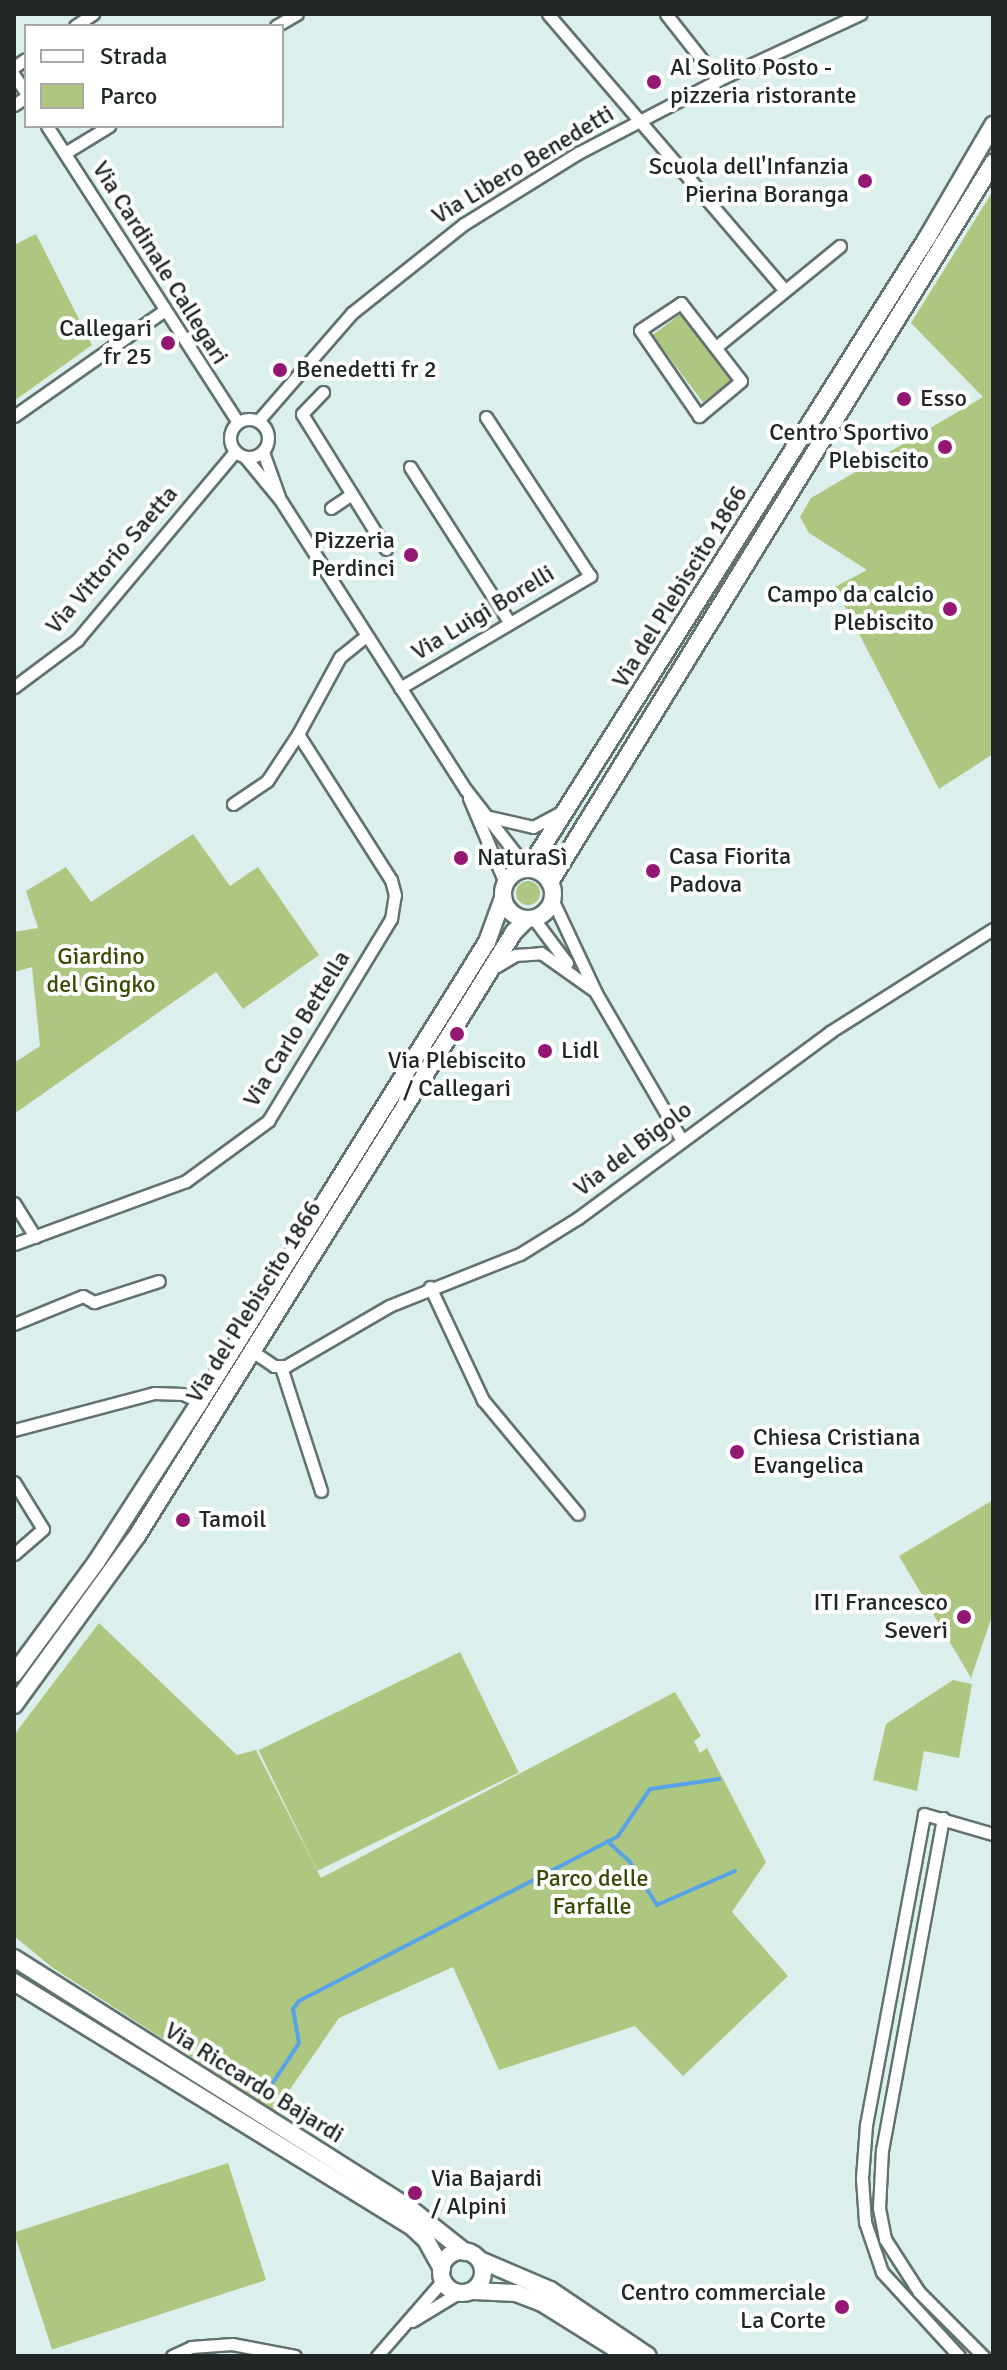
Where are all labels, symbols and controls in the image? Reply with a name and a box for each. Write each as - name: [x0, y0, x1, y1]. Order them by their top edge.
- legend: [24, 24, 284, 128]
- text: Strada: [100, 41, 167, 71]
- place label: Al Solito Posto - pizzeria ristorante: [670, 54, 857, 110]
- marker: Al Solito Posto - pizzeria ristorante: [645, 73, 663, 91]
- text: Parco: [100, 81, 157, 111]
- street label: Via Libero Benedetti: [427, 99, 619, 231]
- place label: Scuola dell'Infanzia Pierina Boranga: [649, 153, 849, 209]
- street label: Via Cardinale Callegari: [86, 156, 234, 370]
- marker: Scuola dell'Infanzia Pierina Boranga: [856, 172, 874, 190]
- place label: Callegari fr 25: [59, 315, 152, 371]
- marker: Callegari fr 25: [159, 334, 177, 352]
- place label: Benedetti fr 2: [296, 356, 437, 384]
- marker: Benedetti fr 2: [271, 361, 289, 379]
- place label: Esso: [920, 385, 967, 413]
- marker: Esso: [895, 390, 913, 408]
- place label: Centro Sportivo Plebiscito: [769, 419, 929, 475]
- marker: Centro Sportivo Plebiscito: [936, 438, 954, 456]
- street label: Via Vittorio Saetta: [40, 480, 184, 640]
- street label: Via del Plebiscito 1866: [606, 481, 754, 693]
- place label: Pizzeria Perdinci: [311, 527, 395, 583]
- marker: Pizzeria Perdinci: [402, 546, 420, 564]
- street label: Via Luigi Borelli: [406, 559, 560, 667]
- place label: Campo da calcio Plebiscito: [767, 581, 934, 637]
- marker: Campo da calcio Plebiscito: [941, 600, 959, 618]
- place label: Casa Fiorita Padova: [669, 843, 791, 899]
- place label: NaturaSì: [477, 844, 567, 872]
- marker: NaturaSì: [452, 849, 470, 867]
- marker: Casa Fiorita Padova: [644, 862, 662, 880]
- park label: Giardino del Gingko: [47, 943, 155, 999]
- street label: Via Carlo Bettella: [237, 946, 357, 1112]
- marker: Via Plebiscito / Callegari: [448, 1025, 466, 1043]
- place label: Lidl: [561, 1037, 599, 1065]
- marker: Lidl: [536, 1042, 554, 1060]
- place label: Via Plebiscito / Callegari: [388, 1047, 526, 1103]
- street label: Via del Bigolo: [568, 1095, 698, 1203]
- street label: Via del Plebiscito 1866: [180, 1196, 328, 1408]
- place label: Chiesa Cristiana Evangelica: [753, 1424, 920, 1480]
- marker: Chiesa Cristiana Evangelica: [728, 1443, 746, 1461]
- place label: Tamoil: [199, 1506, 266, 1534]
- marker: Tamoil: [174, 1511, 192, 1529]
- place label: ITI Francesco Severi: [814, 1589, 948, 1645]
- marker: ITI Francesco Severi: [955, 1608, 973, 1626]
- park label: Parco delle Farfalle: [536, 1865, 648, 1921]
- street label: Via Riccardo Bajardi: [159, 2016, 349, 2150]
- place label: Via Bajardi / Alpini: [431, 2165, 542, 2221]
- marker: Via Bajardi / Alpini: [406, 2184, 424, 2202]
- place label: Centro commerciale La Corte: [621, 2279, 826, 2335]
- marker: Centro commerciale La Corte: [833, 2298, 851, 2316]

